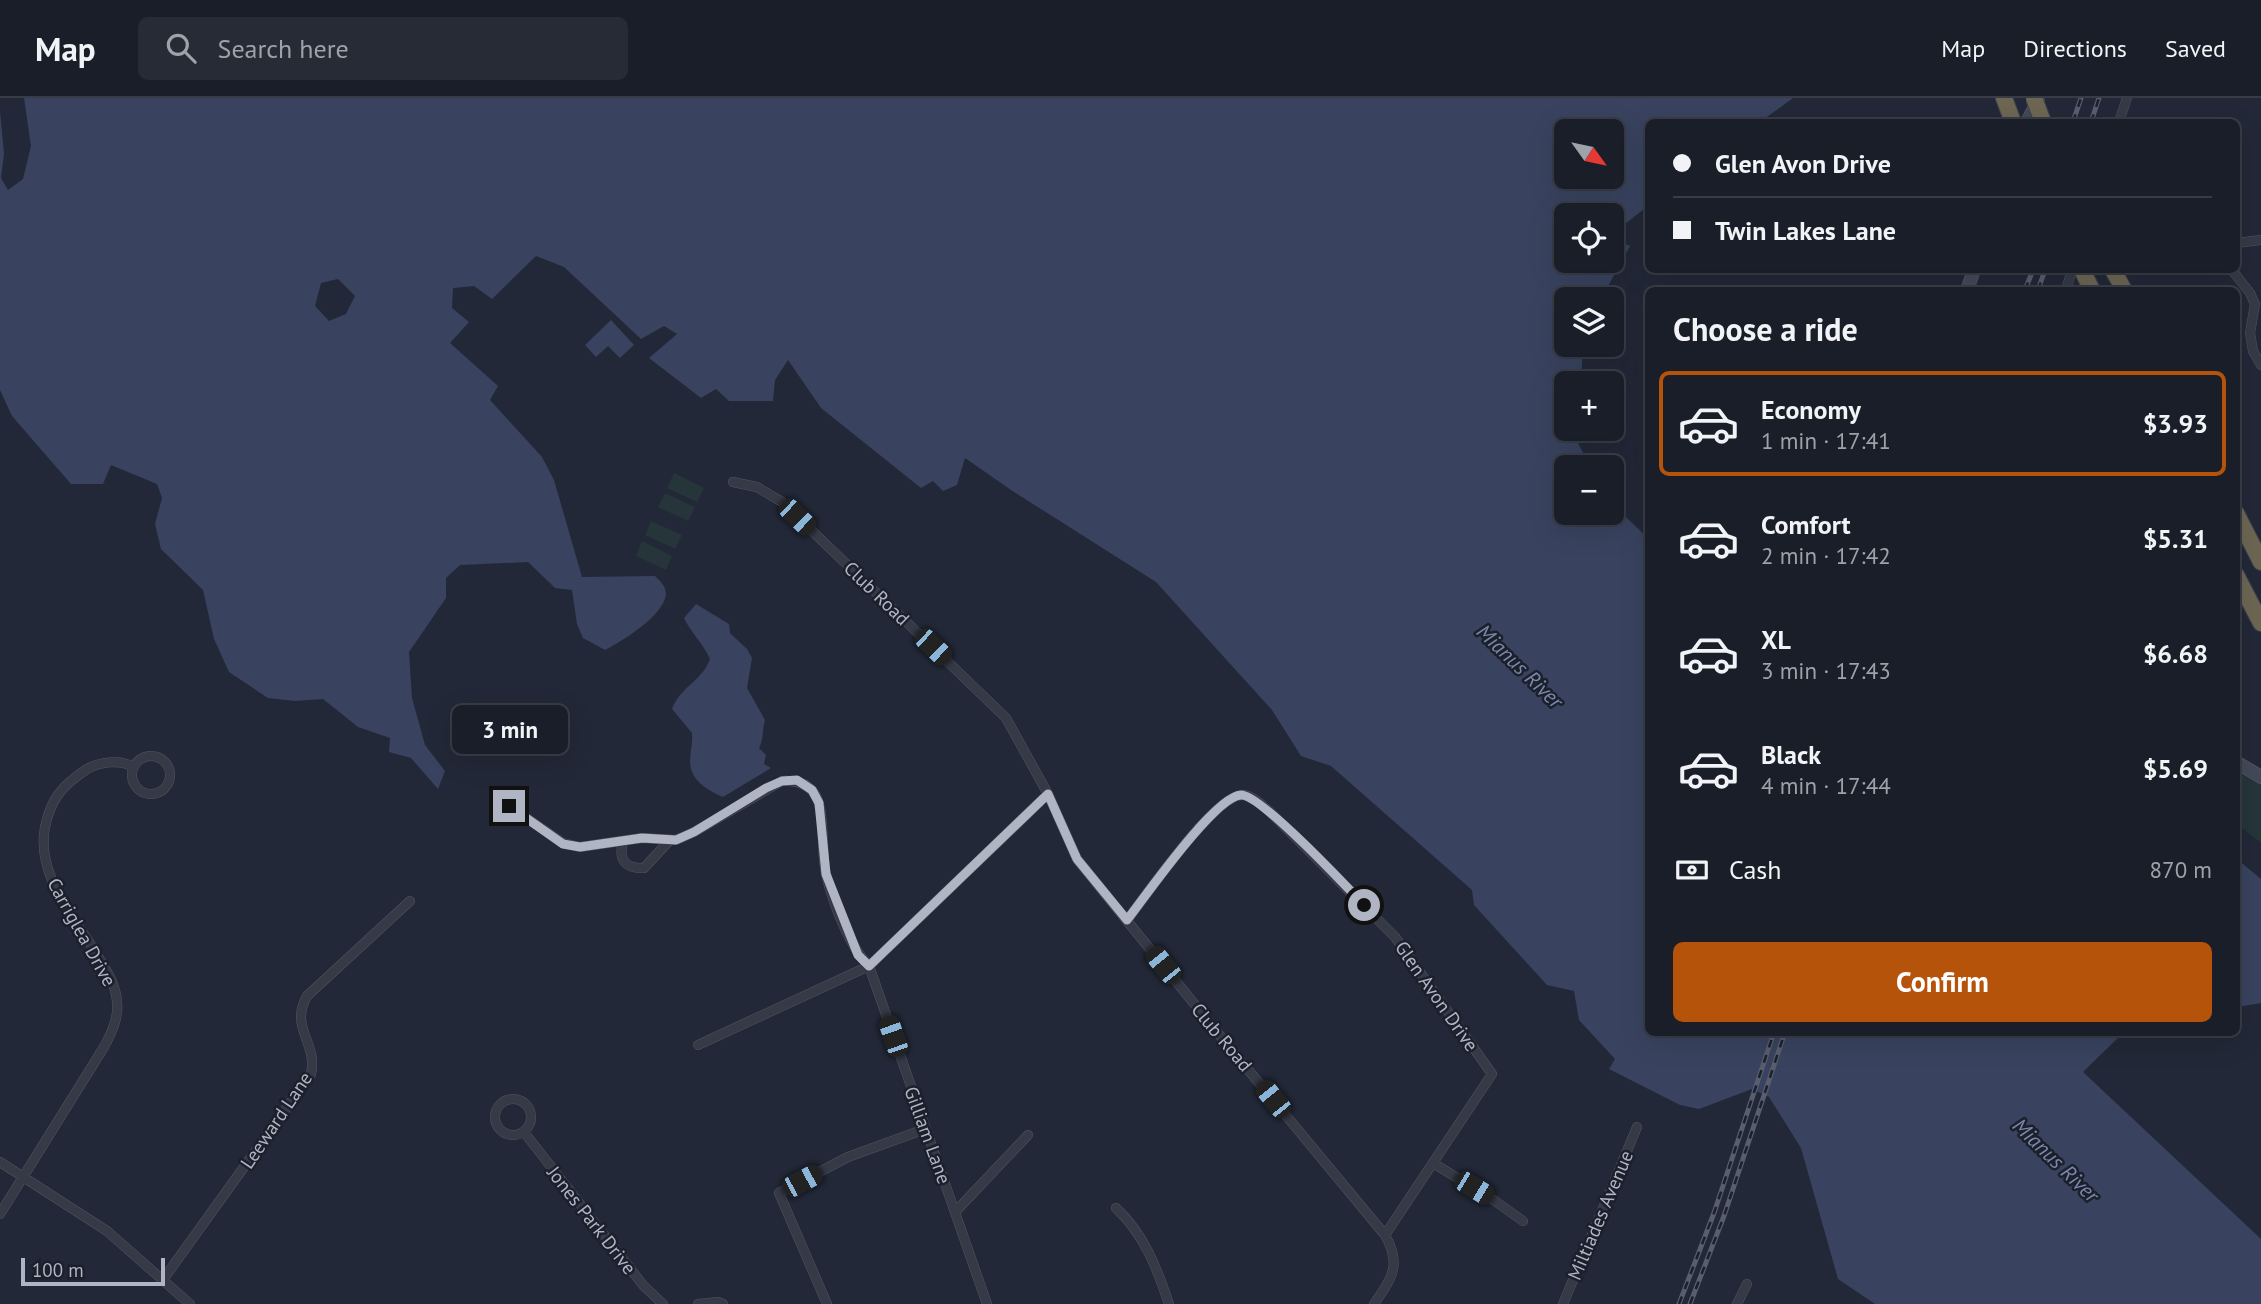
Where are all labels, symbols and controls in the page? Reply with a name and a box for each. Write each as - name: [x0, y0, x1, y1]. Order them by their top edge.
- search box: [138, 17, 628, 80]
- text: Map: [35, 27, 96, 70]
- icon: search: [162, 29, 200, 67]
- text: Search here: [218, 32, 349, 65]
- text: Map: [1941, 33, 1985, 64]
- text: Directions: [2023, 33, 2127, 64]
- text: Saved: [2165, 33, 2226, 64]
- north arrow: [1554, 119, 1624, 189]
- map controls: [1554, 119, 1624, 525]
- text: Glen Avon Drive: [1715, 147, 1891, 180]
- button: locate: [1554, 203, 1624, 273]
- text: Twin Lakes Lane: [1715, 214, 1896, 247]
- button: layers: [1554, 287, 1624, 357]
- text: Choose a ride: [1673, 308, 1858, 350]
- button: +: [1554, 371, 1624, 441]
- icon: car: [1677, 392, 1740, 455]
- text: Economy: [1761, 393, 1861, 426]
- text: $3.93: [2143, 407, 2208, 440]
- text: 1 min · 17:41: [1761, 426, 1891, 455]
- button: −: [1554, 455, 1624, 525]
- car: [775, 495, 820, 539]
- icon: car: [1677, 507, 1740, 570]
- text: Comfort: [1761, 508, 1851, 541]
- text: $5.31: [2143, 522, 2208, 555]
- text: 2 min · 17:42: [1761, 541, 1891, 570]
- street label: Club Road: [839, 556, 915, 630]
- water label: Mianus River: [1471, 618, 1570, 715]
- icon: car: [1677, 622, 1740, 685]
- text: XL: [1761, 623, 1791, 656]
- car: [911, 625, 956, 669]
- text: $6.68: [2143, 637, 2208, 670]
- text: 3 min · 17:43: [1761, 656, 1891, 685]
- callout: 3 min: [451, 704, 567, 754]
- text: 3 min: [482, 715, 538, 744]
- icon: car: [1677, 737, 1740, 800]
- text: Black: [1761, 738, 1821, 771]
- text: $5.69: [2143, 752, 2208, 785]
- text: 4 min · 17:44: [1761, 771, 1891, 800]
- route end: [493, 790, 525, 822]
- icon: cash: [1673, 851, 1711, 889]
- text: Cash: [1729, 853, 1781, 886]
- text: 870 m: [2150, 855, 2212, 884]
- street label: Carriglea Drive: [42, 874, 122, 990]
- route start: [1348, 889, 1380, 921]
- street label: Glen Avon Drive: [1390, 936, 1484, 1056]
- car: [1142, 942, 1185, 988]
- button: Confirm: [1673, 942, 2212, 1022]
- street label: Club Road: [1186, 998, 1258, 1076]
- car: [877, 1013, 910, 1059]
- street label: Leeward Lane: [235, 1067, 317, 1173]
- car: [1252, 1076, 1295, 1122]
- street label: Gilliam Lane: [899, 1083, 957, 1187]
- water label: Mianus River: [2007, 1112, 2106, 1209]
- street label: Miltiades Avenue: [1562, 1147, 1638, 1283]
- street label: Jones Park Drive: [542, 1160, 642, 1279]
- car: [779, 1162, 826, 1200]
- car: [1451, 1168, 1498, 1208]
- scale bar: [21, 1255, 164, 1287]
- text: 100 m: [32, 1258, 84, 1282]

